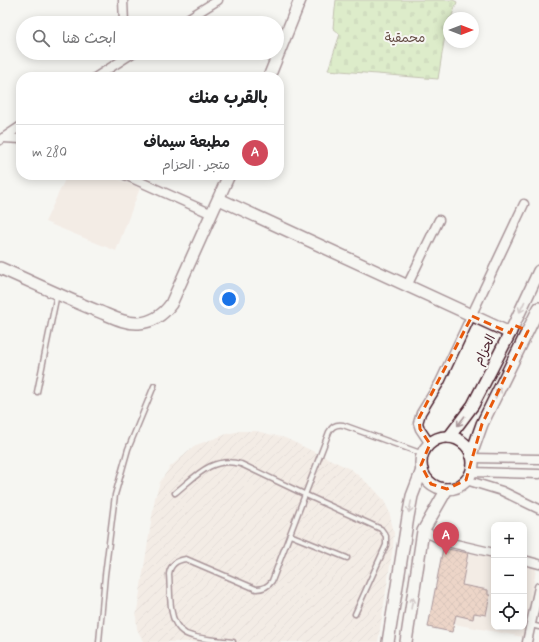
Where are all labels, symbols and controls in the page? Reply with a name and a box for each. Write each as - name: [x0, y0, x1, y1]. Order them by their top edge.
- north arrow: [443, 12, 479, 48]
- search box: [16, 16, 284, 60]
- icon: search: [30, 27, 52, 49]
- text: ابحث هنا: [62, 29, 116, 49]
- park label: محمقية: [385, 30, 425, 47]
- text: بالقرب منك: [189, 87, 268, 109]
- text: مطبعة سيماف: [143, 133, 230, 153]
- text: 280 m: [32, 144, 67, 161]
- text: A: [251, 144, 259, 161]
- text: متجر · الحزام: [162, 157, 230, 174]
- your location: [219, 289, 239, 309]
- one-way arrow: [518, 300, 525, 312]
- street label: الحزام: [470, 332, 501, 369]
- one-way arrow: [494, 388, 502, 400]
- one-way arrow: [457, 415, 465, 426]
- one-way arrow: [405, 501, 413, 514]
- pin: A: [433, 522, 459, 555]
- map controls: [491, 522, 527, 630]
- button: +: [491, 522, 527, 558]
- button: −: [491, 558, 527, 594]
- button: locate: [491, 594, 527, 630]
- one-way arrow: [408, 597, 416, 610]

